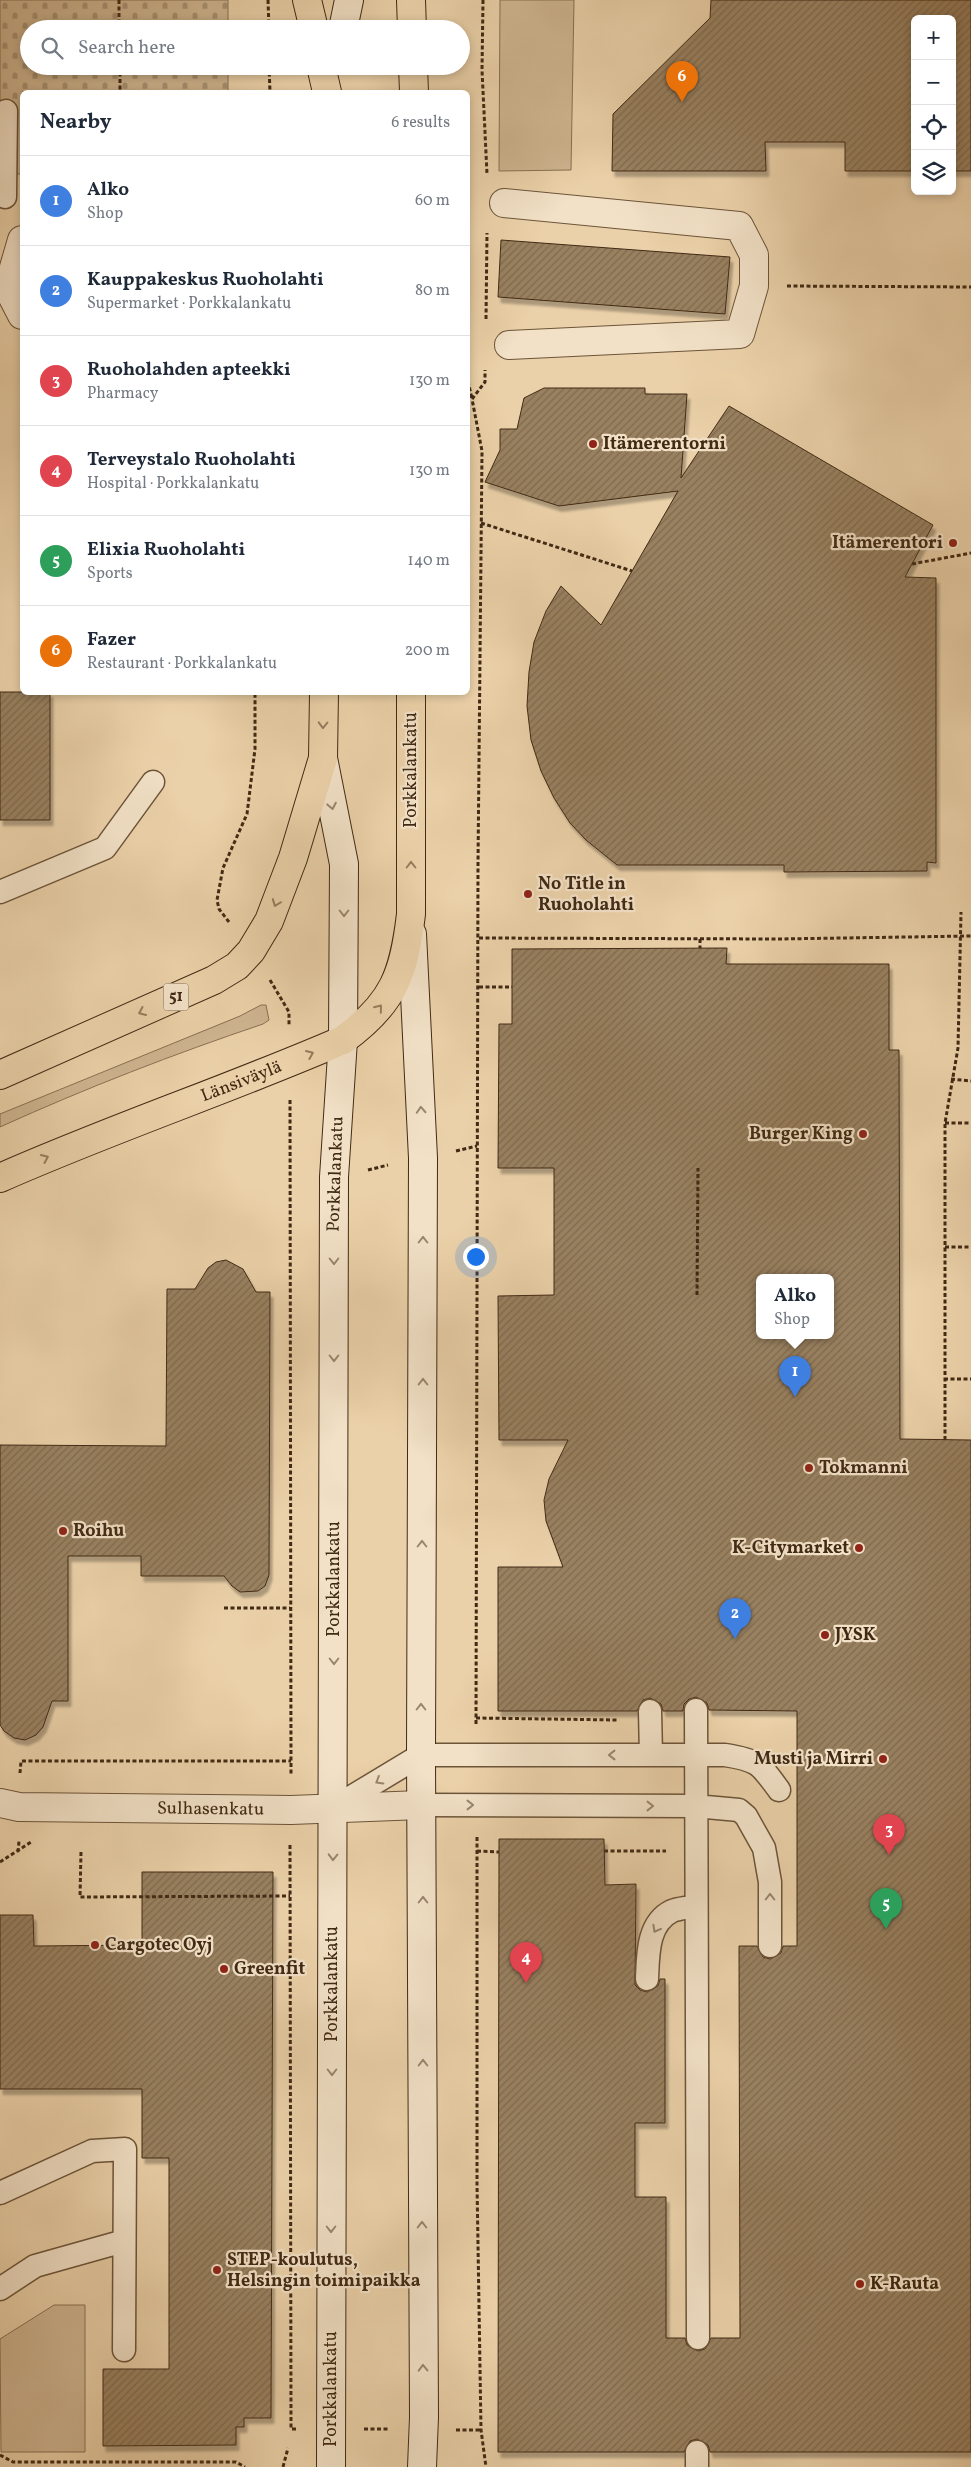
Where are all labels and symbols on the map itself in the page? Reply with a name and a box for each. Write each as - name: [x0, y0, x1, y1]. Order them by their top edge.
- pin: 6: [666, 61, 698, 102]
- place label: Itämerentorni: [603, 432, 726, 457]
- marker: Itämerentorni: [587, 438, 599, 450]
- place label: Itämerentori: [832, 531, 943, 556]
- marker: Itämerentori: [947, 537, 959, 549]
- street label: Porkkalankatu: [399, 712, 424, 828]
- one-way arrow: [318, 722, 329, 730]
- one-way arrow: [326, 801, 337, 810]
- one-way arrow: [406, 861, 416, 868]
- place label: No Title in Ruoholahti: [538, 872, 634, 918]
- marker: No Title in Ruoholahti: [522, 888, 534, 900]
- one-way arrow: [272, 898, 282, 907]
- one-way arrow: [338, 909, 349, 917]
- road number: 51: [164, 984, 188, 1010]
- one-way arrow: [374, 1004, 383, 1013]
- one-way arrow: [138, 1005, 147, 1016]
- one-way arrow: [305, 1050, 314, 1061]
- street label: Länsiväylä: [197, 1054, 286, 1109]
- one-way arrow: [415, 1105, 426, 1113]
- street label: Porkkalankatu: [321, 1116, 351, 1232]
- place label: Burger King: [749, 1122, 853, 1147]
- marker: Burger King: [857, 1128, 869, 1140]
- one-way arrow: [40, 1154, 49, 1165]
- one-way arrow: [418, 1236, 428, 1244]
- your location: [463, 1244, 489, 1270]
- one-way arrow: [329, 1258, 339, 1265]
- one-way arrow: [329, 1354, 339, 1362]
- pin: 1: [779, 1356, 811, 1397]
- one-way arrow: [418, 1377, 428, 1385]
- place label: Tokmanni: [819, 1456, 908, 1481]
- marker: Tokmanni: [803, 1462, 815, 1474]
- place label: Roihu: [73, 1519, 124, 1544]
- street label: Porkkalankatu: [322, 1521, 347, 1637]
- marker: Roihu: [57, 1525, 69, 1537]
- place label: K-Citymarket: [732, 1536, 849, 1561]
- one-way arrow: [417, 1540, 427, 1548]
- marker: K-Citymarket: [853, 1542, 865, 1554]
- pin: 2: [719, 1598, 751, 1639]
- place label: JYSK: [834, 1623, 876, 1648]
- marker: JYSK: [819, 1629, 831, 1641]
- one-way arrow: [329, 1657, 339, 1665]
- one-way arrow: [416, 1702, 426, 1710]
- place label: Musti ja Mirri: [754, 1747, 873, 1772]
- one-way arrow: [607, 1750, 615, 1760]
- marker: Musti ja Mirri: [877, 1753, 889, 1765]
- one-way arrow: [376, 1774, 385, 1784]
- street label: Sulhasenkatu: [157, 1796, 264, 1822]
- one-way arrow: [466, 1800, 474, 1810]
- one-way arrow: [646, 1801, 654, 1811]
- pin: 3: [873, 1814, 905, 1855]
- one-way arrow: [328, 1854, 338, 1861]
- pin: 5: [870, 1888, 902, 1929]
- one-way arrow: [765, 1893, 775, 1900]
- one-way arrow: [418, 1896, 428, 1904]
- one-way arrow: [652, 1924, 662, 1933]
- street label: Porkkalankatu: [320, 1926, 345, 2042]
- place label: Cargotec Oyj: [105, 1933, 212, 1958]
- marker: Cargotec Oyj: [89, 1939, 101, 1951]
- pin: 4: [510, 1942, 542, 1983]
- place label: Greenfit: [234, 1957, 306, 1982]
- marker: Greenfit: [218, 1963, 230, 1975]
- one-way arrow: [418, 2059, 428, 2066]
- one-way arrow: [326, 2068, 337, 2076]
- one-way arrow: [417, 2221, 427, 2229]
- one-way arrow: [326, 2226, 336, 2233]
- place label: STEP-koulutus, Helsingin toimipaikka: [227, 2248, 421, 2294]
- marker: STEP-koulutus, Helsingin toimipaikka: [211, 2264, 223, 2276]
- place label: K-Rauta: [870, 2272, 939, 2297]
- marker: K-Rauta: [854, 2278, 866, 2290]
- street label: Porkkalankatu: [319, 2331, 344, 2447]
- one-way arrow: [418, 2364, 429, 2372]

